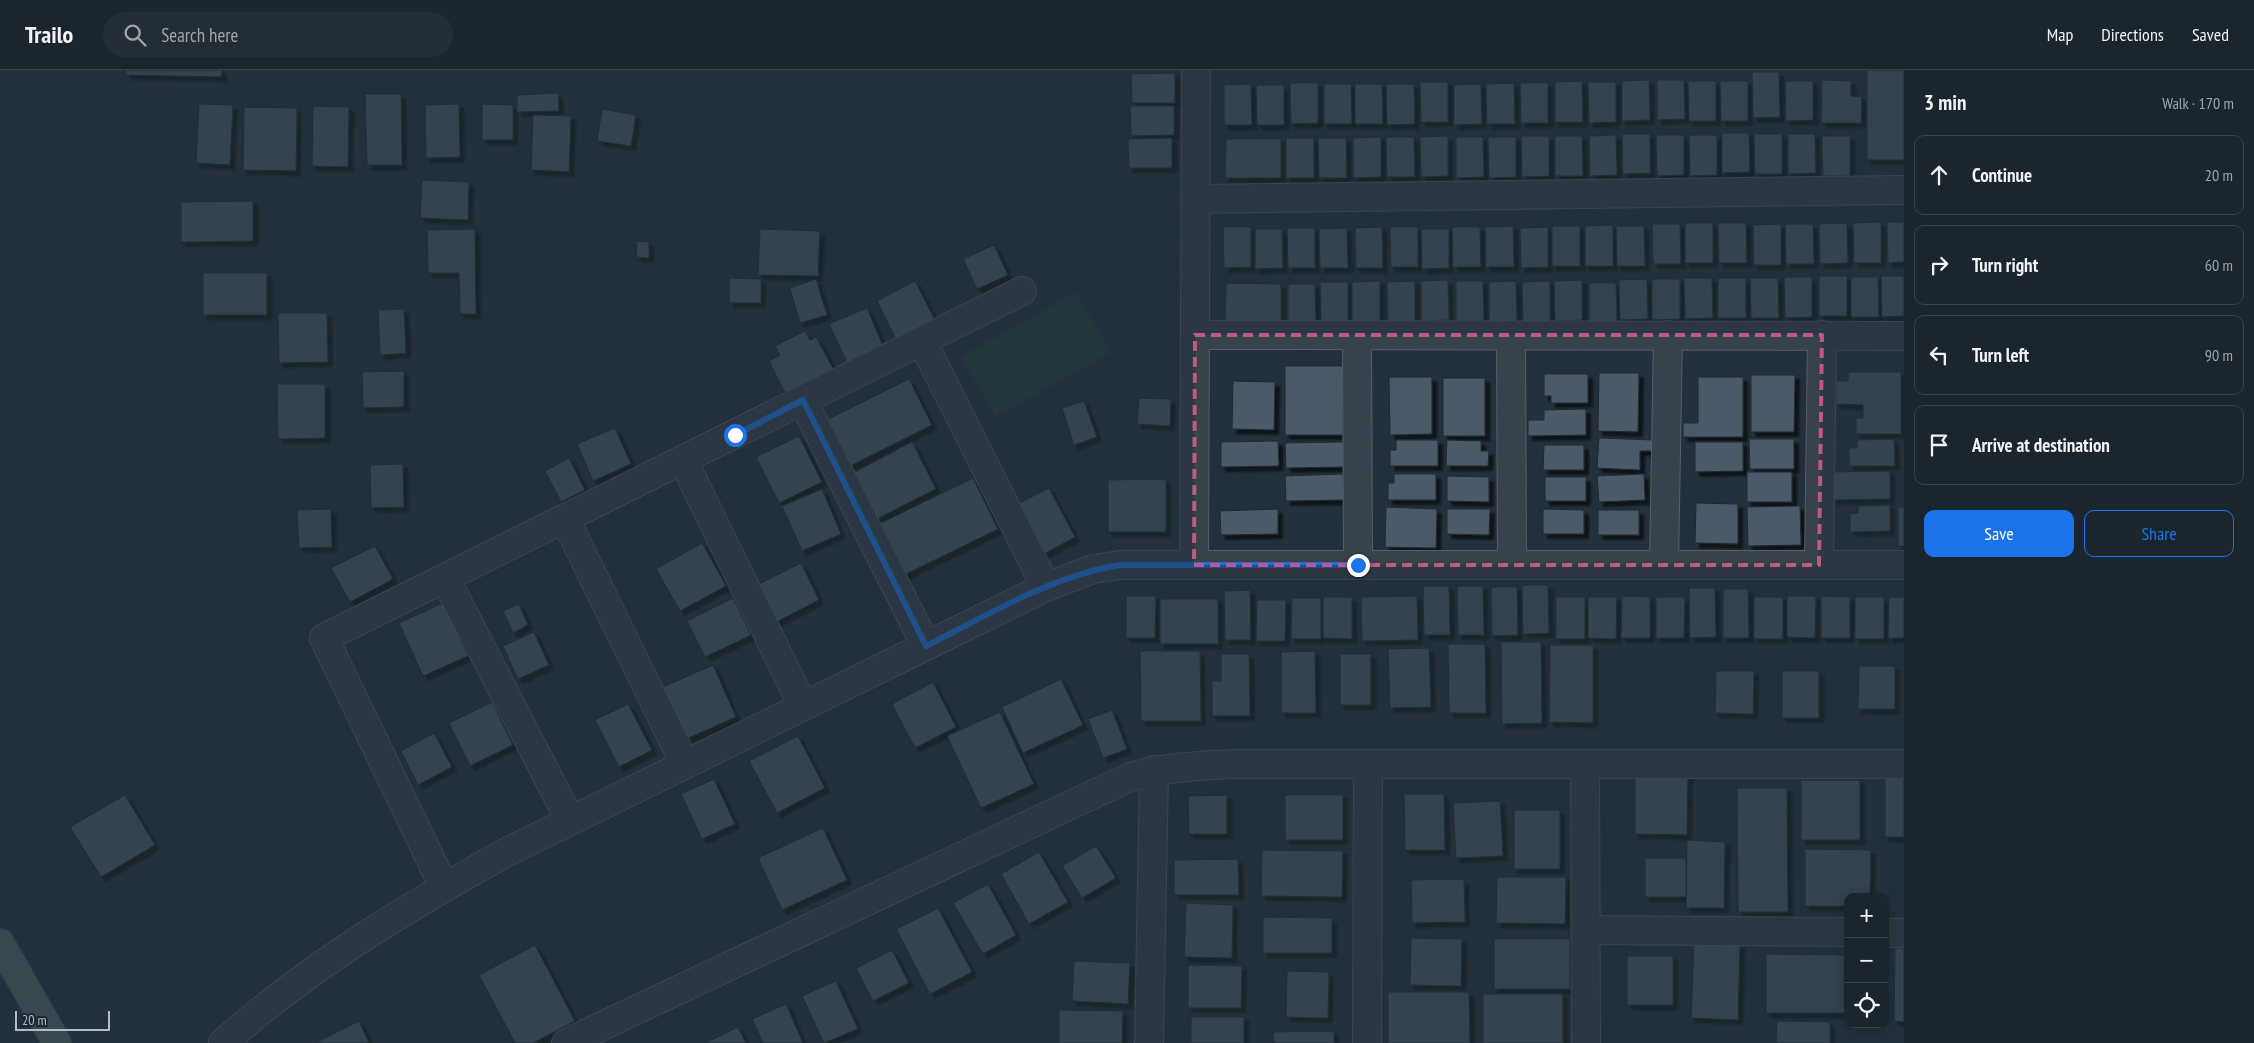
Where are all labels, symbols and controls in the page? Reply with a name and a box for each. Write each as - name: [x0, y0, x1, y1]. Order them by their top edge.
- search box: [103, 12, 453, 57]
- text: Trailo: [25, 19, 73, 50]
- icon: search: [121, 21, 149, 49]
- text: Search here: [161, 23, 238, 47]
- text: Map: [2047, 23, 2073, 46]
- text: Directions: [2101, 23, 2164, 46]
- text: Saved: [2192, 23, 2229, 46]
- text: 3 min: [1924, 89, 1966, 116]
- text: Walk · 170 m: [2162, 93, 2234, 113]
- icon: ahead: [1925, 161, 1953, 189]
- text: Continue: [1972, 163, 2032, 187]
- text: 20 m: [2205, 165, 2233, 185]
- icon: right: [1925, 251, 1953, 279]
- text: Turn right: [1972, 253, 2038, 277]
- text: 60 m: [2205, 255, 2233, 275]
- icon: left: [1925, 341, 1953, 369]
- text: Turn left: [1972, 343, 2029, 367]
- text: 90 m: [2205, 345, 2233, 365]
- route start: [724, 424, 747, 447]
- icon: arrive: [1925, 431, 1953, 459]
- text: Arrive at destination: [1972, 433, 2110, 457]
- button: Save: [1924, 510, 2074, 557]
- button: Share: [2084, 510, 2234, 557]
- route end: [1347, 554, 1370, 577]
- map controls: [1844, 893, 1889, 1028]
- button: +: [1844, 893, 1889, 938]
- button: −: [1844, 938, 1889, 983]
- button: locate: [1844, 983, 1889, 1028]
- scale bar: [15, 1008, 110, 1031]
- text: 20 m: [22, 1011, 47, 1029]

